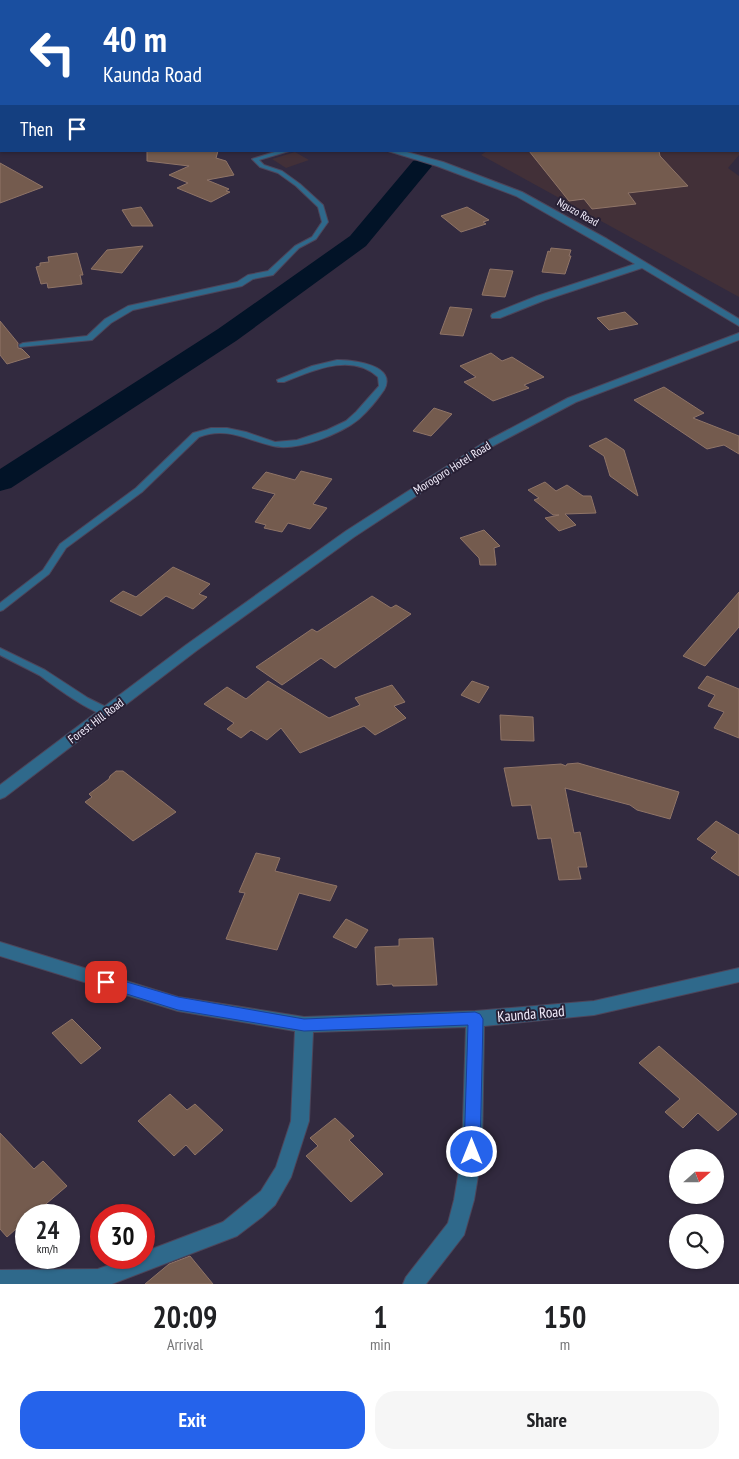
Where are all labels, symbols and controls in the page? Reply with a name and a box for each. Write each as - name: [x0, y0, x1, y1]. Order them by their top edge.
- text: 40 m: [103, 16, 167, 62]
- icon: left: [20, 20, 85, 85]
- text: Kaunda Road: [103, 60, 202, 88]
- icon: arrive: [63, 115, 91, 143]
- text: Then: [20, 117, 53, 141]
- street label: Nguzo Road: [555, 195, 601, 229]
- street label: Morogoro Hotel Road: [410, 438, 493, 497]
- street label: Forest Hill Road: [65, 695, 127, 746]
- pin: [85, 961, 127, 1003]
- icon: arrive: [92, 968, 120, 996]
- street label: Kaunda Road: [497, 1001, 565, 1026]
- position arrow: [445, 1125, 497, 1177]
- north arrow: [669, 1149, 724, 1204]
- map controls: [669, 1149, 724, 1269]
- speed limit sign: 30: [90, 1204, 155, 1269]
- text: 24: [36, 1214, 59, 1246]
- button: search: [669, 1214, 724, 1269]
- text: km/h: [37, 1241, 58, 1256]
- text: 20:09: [153, 1297, 217, 1336]
- text: 1: [373, 1297, 388, 1336]
- text: 150: [543, 1297, 586, 1336]
- text: Arrival: [167, 1334, 203, 1354]
- text: min: [370, 1334, 391, 1354]
- text: m: [560, 1334, 570, 1354]
- button: Exit: [20, 1391, 365, 1449]
- button: Share: [375, 1391, 719, 1449]

